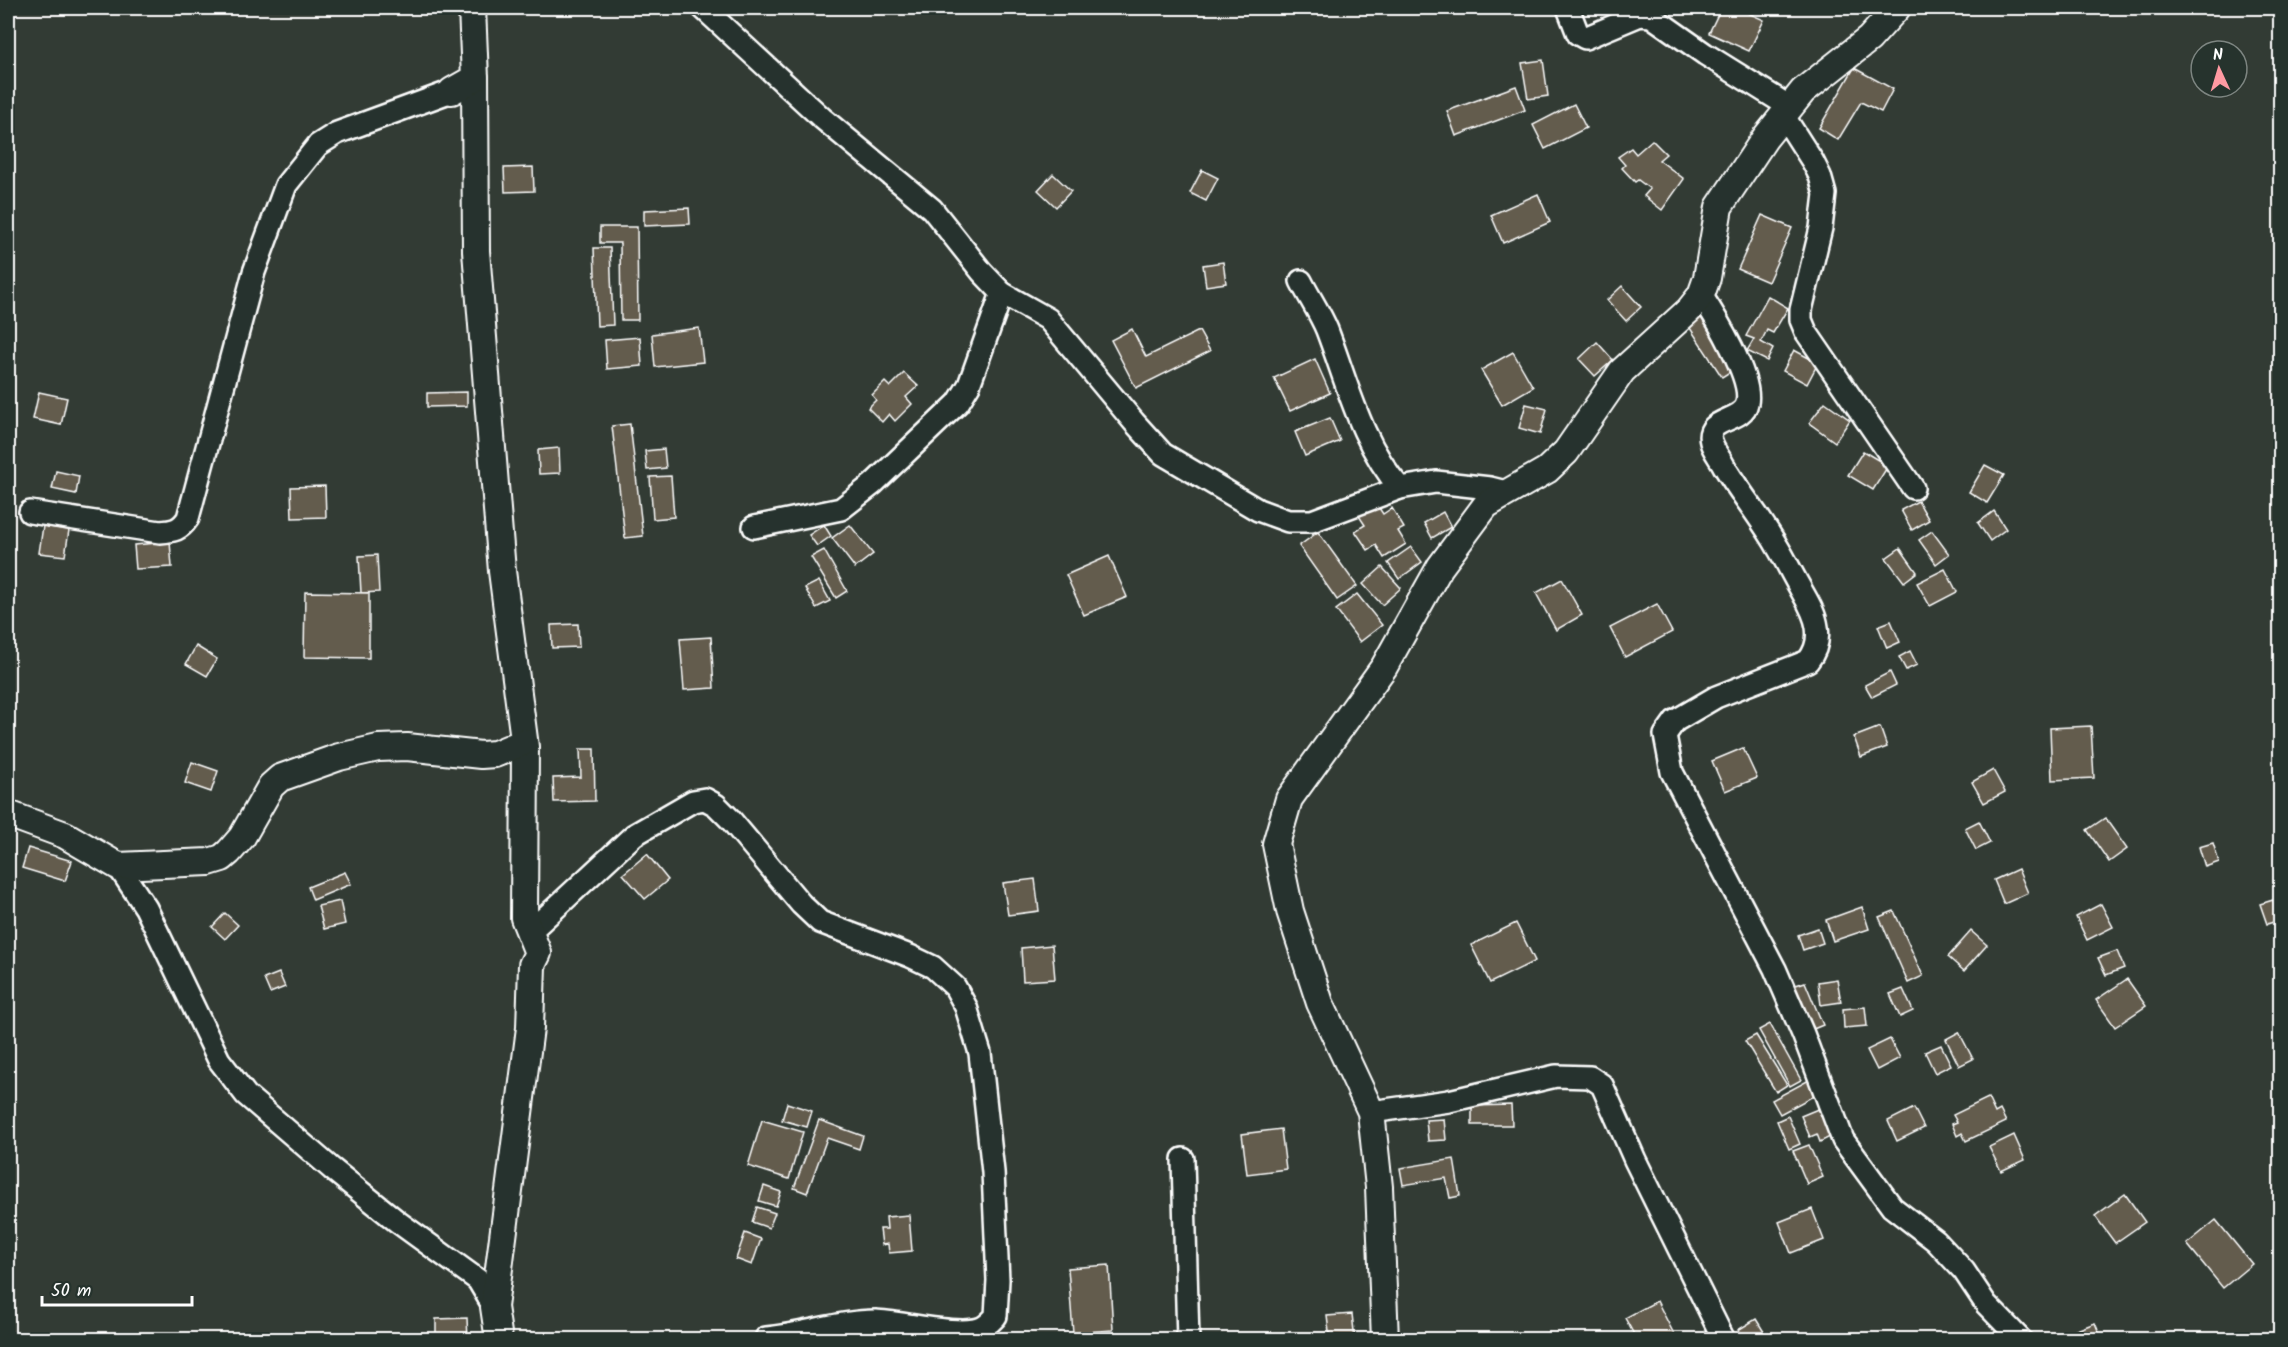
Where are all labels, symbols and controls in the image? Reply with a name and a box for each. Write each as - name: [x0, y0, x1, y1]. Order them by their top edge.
- north arrow: [2189, 39, 2249, 99]
- text: N: [2212, 43, 2224, 68]
- scale bar: [42, 1269, 192, 1307]
- text: 50 m: [51, 1277, 91, 1306]

